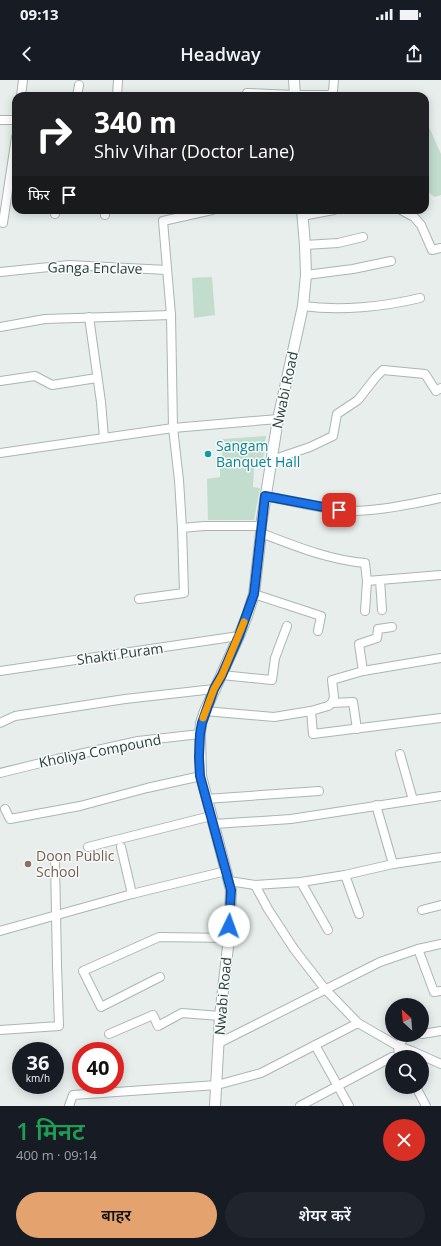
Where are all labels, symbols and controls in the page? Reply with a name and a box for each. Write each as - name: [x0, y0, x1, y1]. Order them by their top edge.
- text: 09:13: [20, 4, 59, 24]
- text: Headway: [180, 42, 261, 66]
- icon: back: [16, 43, 38, 65]
- icon: share: [403, 43, 425, 65]
- text: 340 m: [94, 103, 177, 141]
- icon: right: [28, 108, 80, 160]
- text: Shiv Vihar (Doctor Lane): [94, 139, 294, 163]
- text: फिर: [28, 184, 50, 204]
- icon: arrive: [58, 184, 80, 206]
- street label: Ganga Enclave: [47, 257, 143, 278]
- street label: Nwabi Road: [267, 350, 302, 430]
- place label: Sangam Banquet Hall: [216, 436, 300, 471]
- marker: Sangam Banquet Hall: [203, 449, 213, 459]
- pin: [322, 493, 356, 527]
- icon: arrive: [328, 499, 350, 521]
- street label: Shakti Puram: [76, 638, 164, 669]
- street label: Kholiya Compound: [37, 729, 163, 772]
- place label: Doon Public School: [36, 846, 115, 881]
- marker: Doon Public School: [23, 859, 33, 869]
- position arrow: [208, 905, 250, 947]
- street label: Nwabi Road: [210, 956, 235, 1036]
- north arrow: [385, 998, 429, 1042]
- map controls: [385, 998, 429, 1094]
- speed limit sign: 40: [72, 1042, 124, 1094]
- text: 36: [27, 1049, 49, 1076]
- button: search: [385, 1050, 429, 1094]
- text: km/h: [26, 1071, 50, 1085]
- text: 1 मिनट: [16, 1114, 85, 1147]
- button: close: [383, 1119, 425, 1161]
- text: 400 m · 09:14: [16, 1146, 97, 1164]
- button: बाहर: [16, 1192, 217, 1238]
- button: शेयर करें: [225, 1192, 425, 1238]

